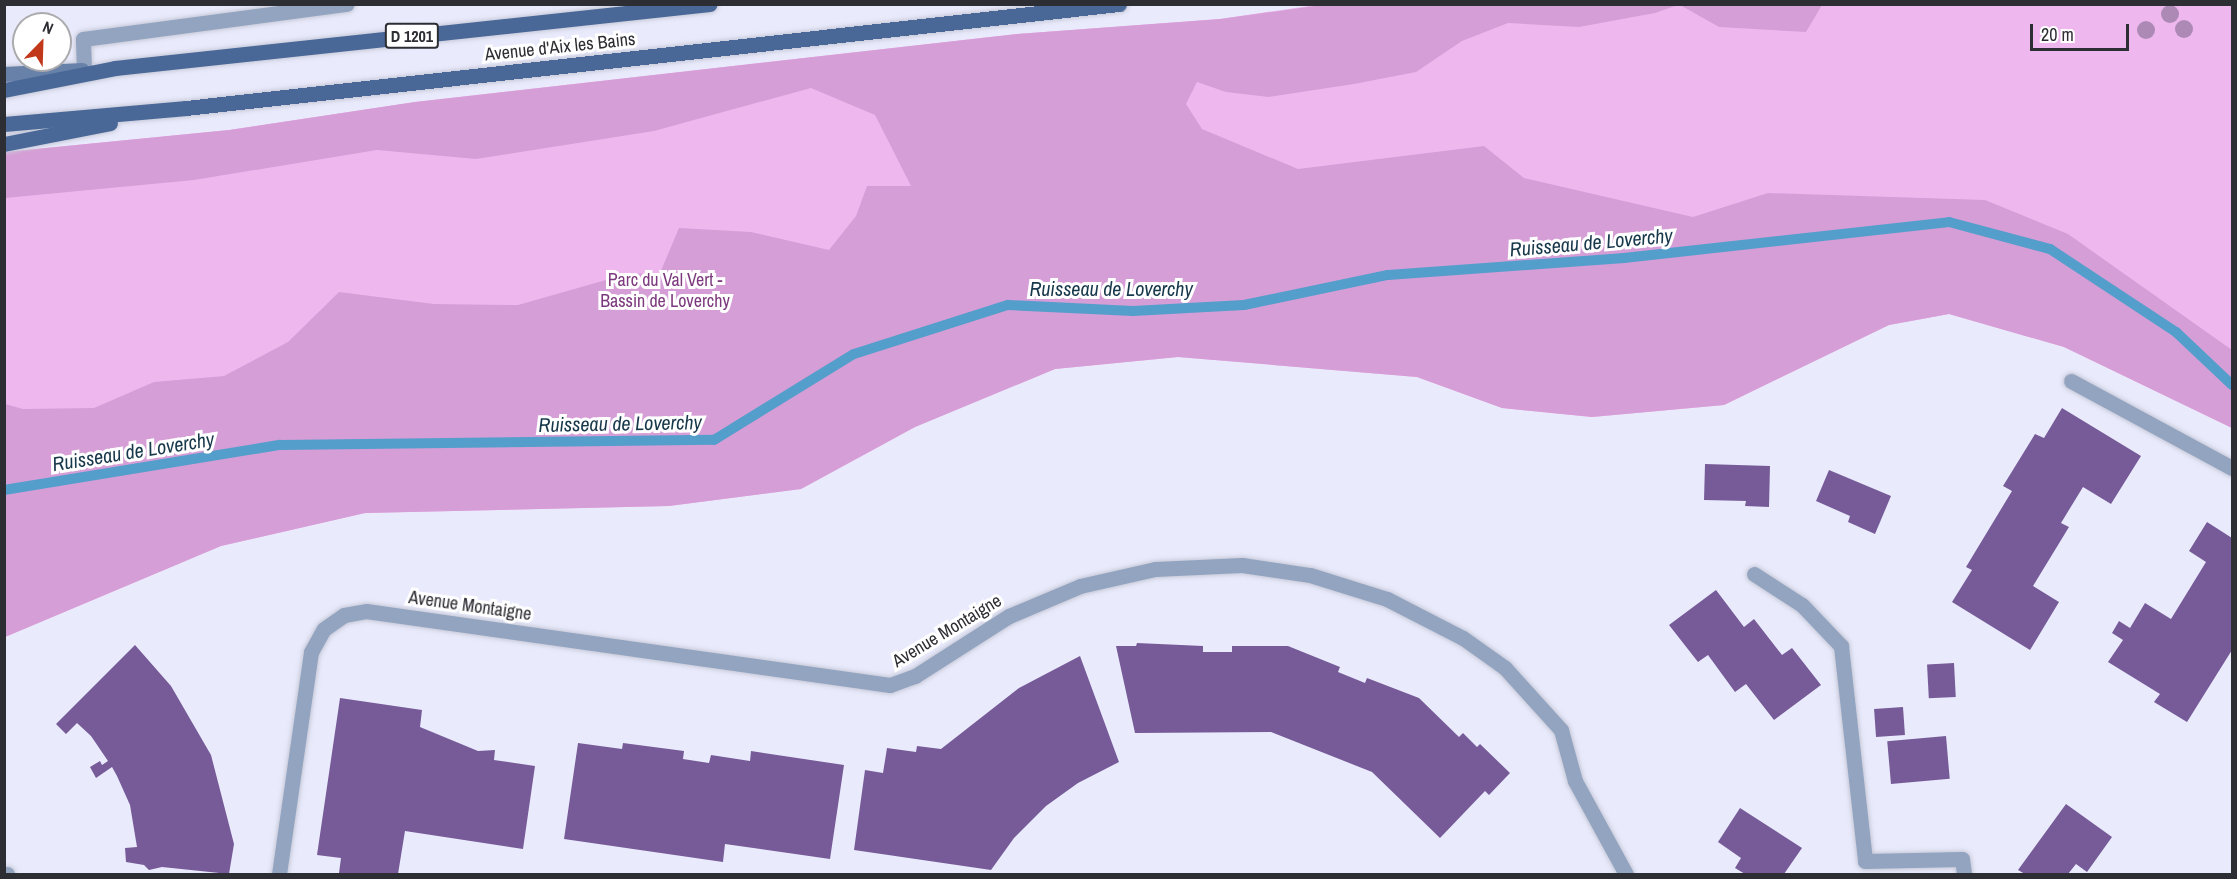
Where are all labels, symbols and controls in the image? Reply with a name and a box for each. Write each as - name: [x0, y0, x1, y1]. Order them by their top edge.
- north arrow: [12, 12, 72, 72]
- scale bar: [2033, 12, 2132, 50]
- text: N: [40, 15, 57, 39]
- text: 20 m: [2041, 22, 2074, 47]
- road number: D 1201: [384, 23, 440, 49]
- street label: Avenue d'Aix les Bains: [484, 28, 636, 66]
- water label: Ruisseau de Loverchy: [1509, 223, 1673, 261]
- park label: Parc du Val Vert - Bassin de Loverchy: [600, 270, 730, 312]
- water label: Ruisseau de Loverchy: [1029, 276, 1193, 300]
- water label: Ruisseau de Loverchy: [538, 410, 702, 436]
- water label: Ruisseau de Loverchy: [51, 426, 215, 476]
- street label: Avenue Montaigne: [407, 587, 533, 625]
- street label: Avenue Montaigne: [888, 590, 1006, 672]

